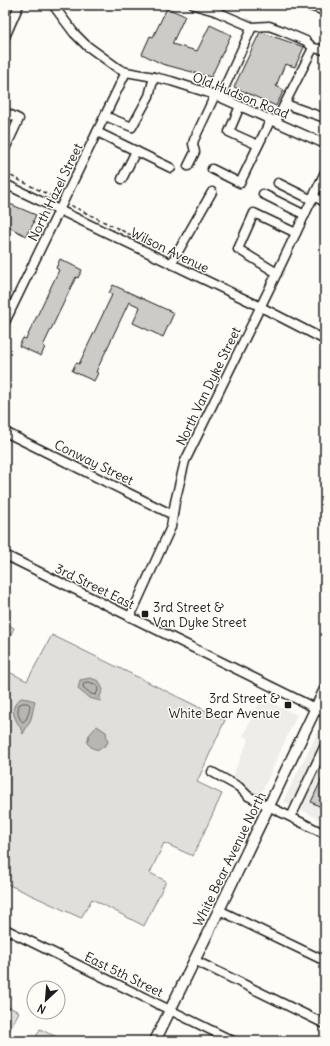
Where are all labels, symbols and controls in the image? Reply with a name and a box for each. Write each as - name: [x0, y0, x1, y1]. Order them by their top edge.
- street label: Old Hudson Road: [190, 68, 292, 123]
- street label: North Hazel Street: [24, 140, 87, 244]
- street label: Wilson Avenue: [128, 224, 212, 277]
- street label: North Van Dyke Street: [172, 324, 245, 448]
- street label: Conway Street: [51, 436, 137, 489]
- street label: 3rd Street East: [52, 560, 138, 613]
- place label: 3rd Street & Van Dyke Street: [153, 599, 247, 631]
- marker: 3rd Street & Van Dyke Street: [140, 609, 150, 619]
- place label: 3rd Street & White Bear Avenue: [169, 690, 280, 722]
- marker: 3rd Street & White Bear Avenue: [283, 700, 293, 710]
- street label: White Bear Avenue North: [189, 789, 270, 929]
- street label: East 5th Street: [82, 948, 166, 1001]
- north arrow: [26, 980, 66, 1020]
- text: N: [35, 1001, 48, 1017]

